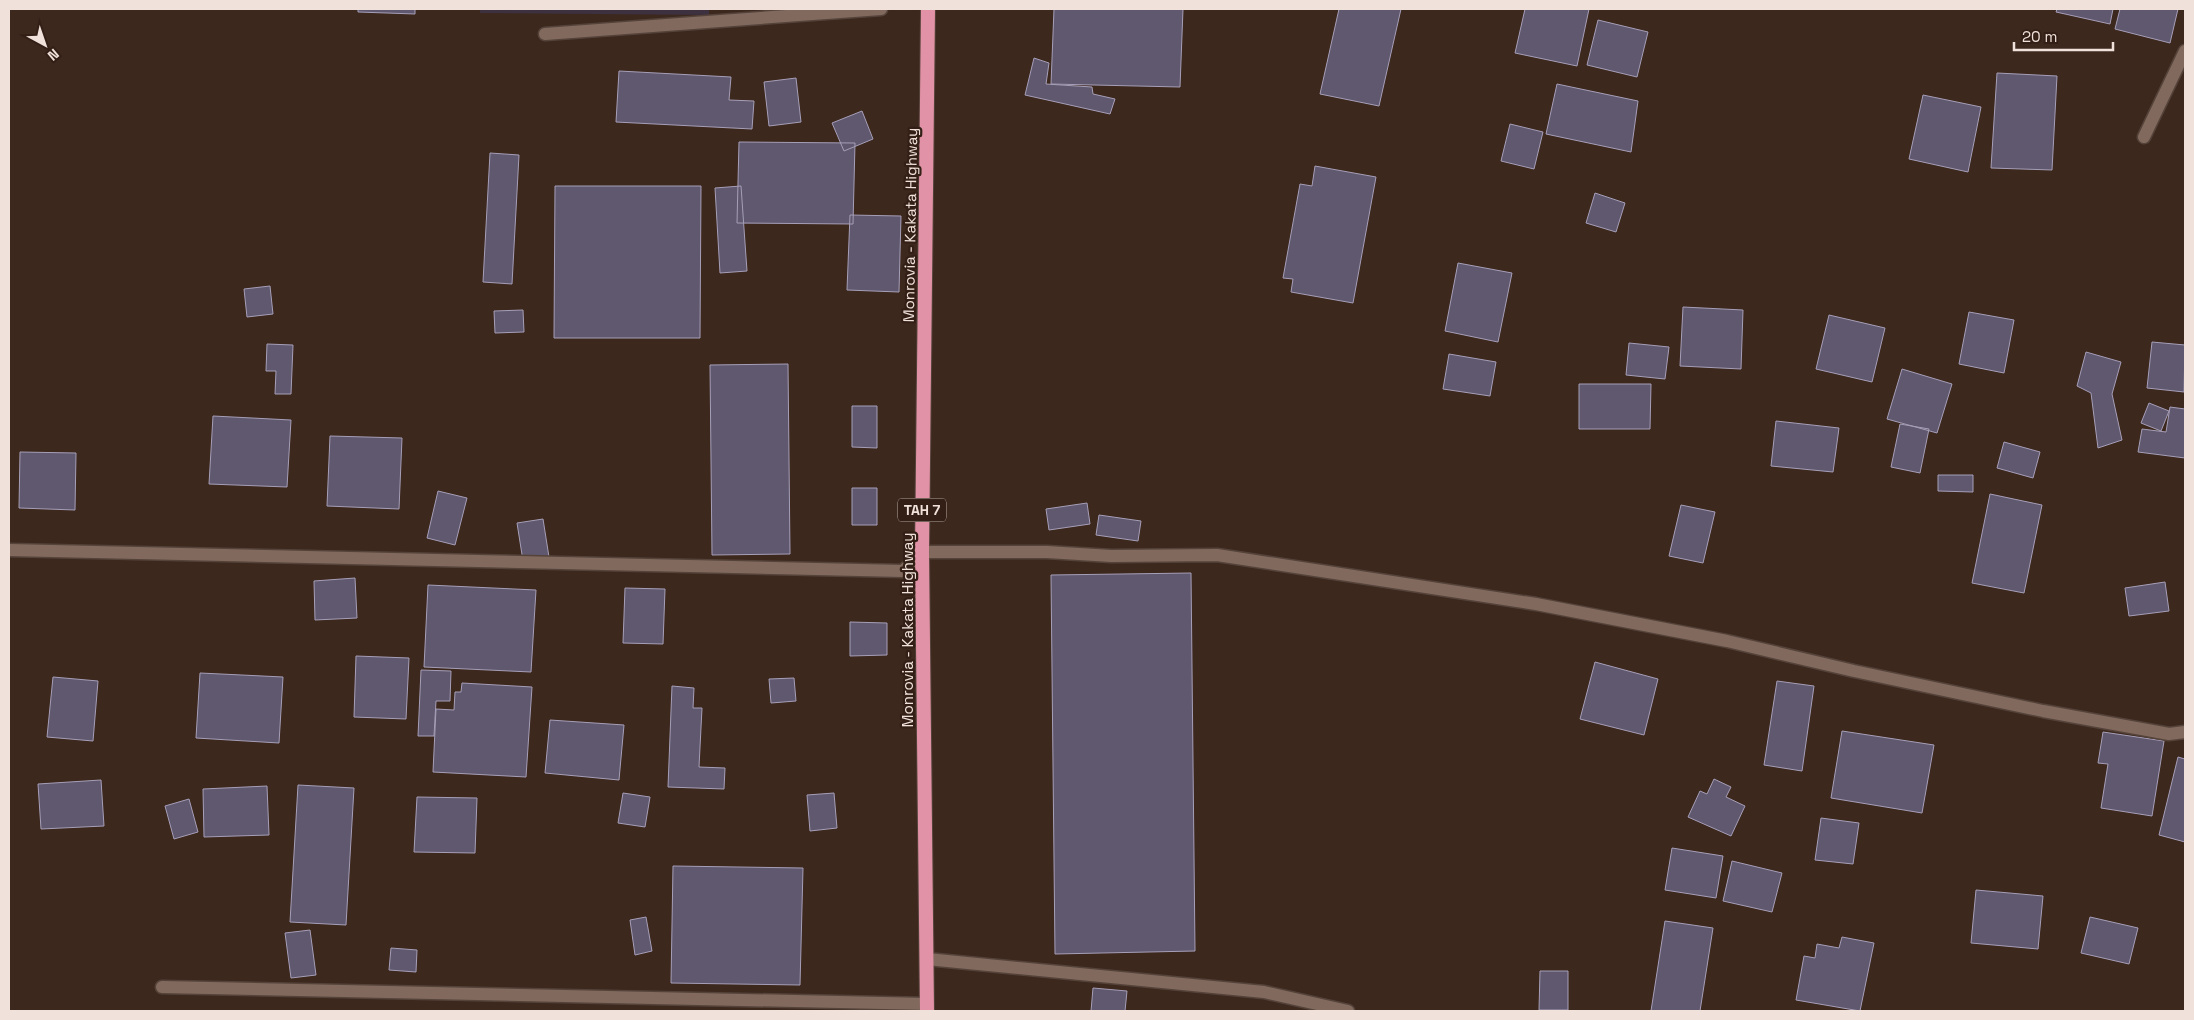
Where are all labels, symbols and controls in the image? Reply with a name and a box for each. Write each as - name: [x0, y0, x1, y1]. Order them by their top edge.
- north arrow: [20, 20, 70, 70]
- scale bar: [2014, 20, 2113, 52]
- text: 20 m: [2022, 27, 2057, 46]
- text: N: [44, 45, 63, 65]
- street label: Monrovia - Kakata Highway: [899, 127, 921, 323]
- road number: TAH 7: [898, 498, 946, 522]
- street label: Monrovia - Kakata Highway: [898, 533, 917, 727]

